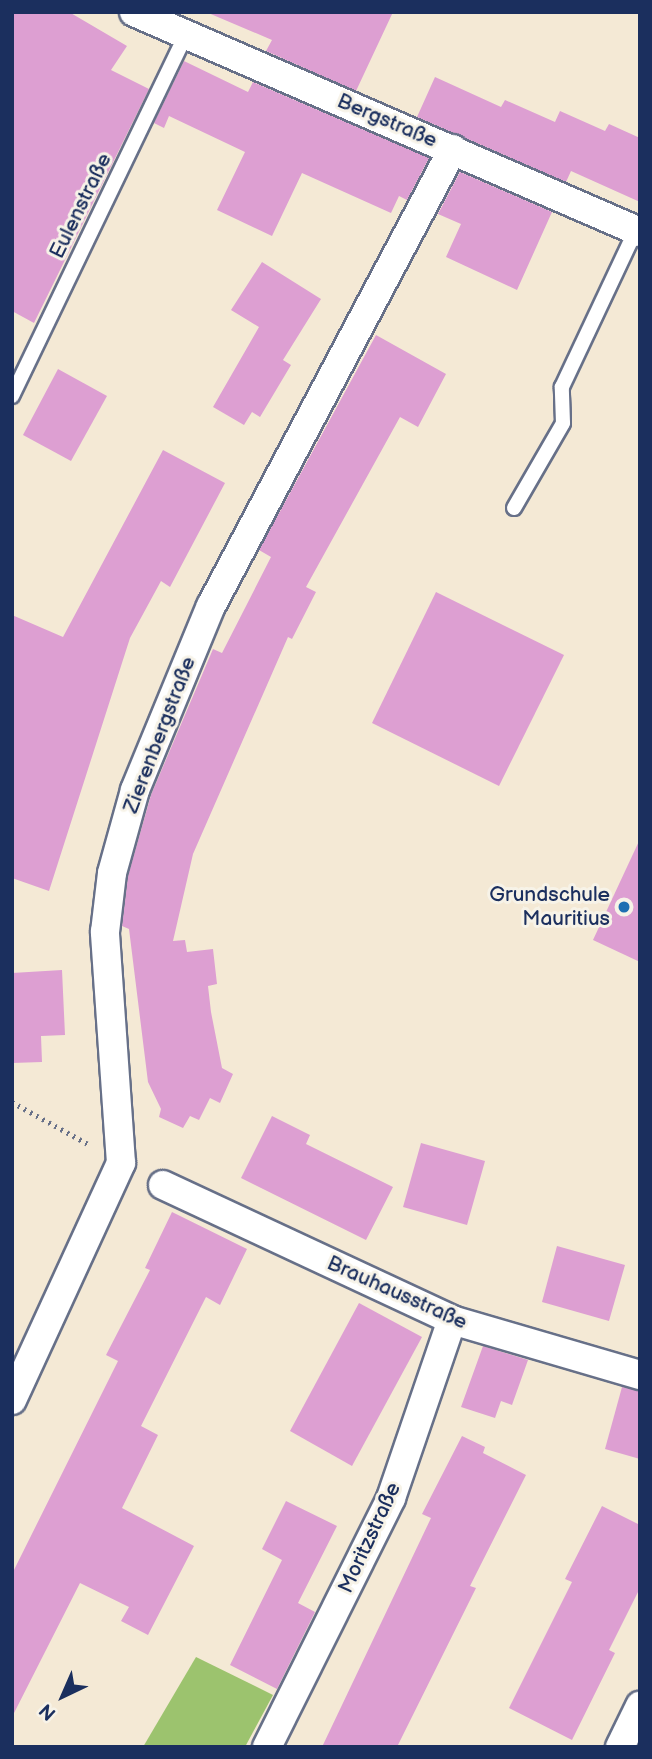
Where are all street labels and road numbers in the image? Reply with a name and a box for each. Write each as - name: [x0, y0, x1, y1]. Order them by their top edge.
- street label: Bergstraße: [333, 89, 441, 153]
- street label: Eulenstraße: [45, 149, 117, 263]
- street label: Zierenbergstraße: [119, 653, 201, 817]
- street label: Brauhausstraße: [323, 1251, 471, 1335]
- street label: Moritzstraße: [333, 1479, 407, 1597]

